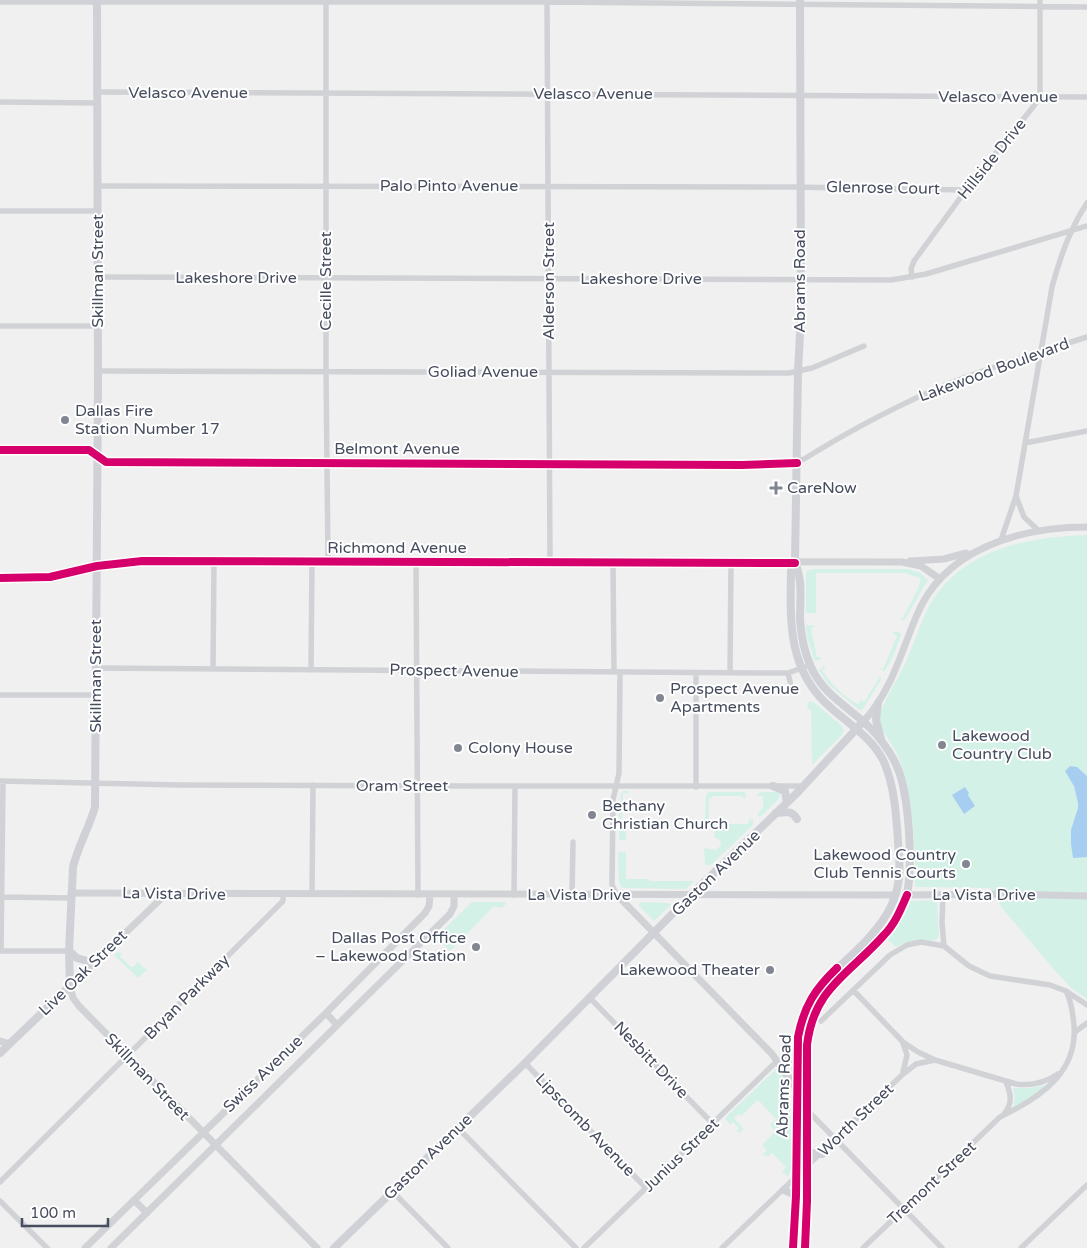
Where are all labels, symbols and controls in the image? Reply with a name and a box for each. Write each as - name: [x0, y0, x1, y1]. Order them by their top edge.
- street label: Velasco Avenue: [128, 83, 248, 103]
- street label: Velasco Avenue: [533, 84, 653, 104]
- street label: Velasco Avenue: [938, 87, 1058, 107]
- street label: Hillside Drive: [953, 115, 1031, 203]
- street label: Palo Pinto Avenue: [380, 176, 518, 196]
- street label: Glenrose Court: [826, 177, 940, 199]
- street label: Skillman Street: [88, 214, 108, 328]
- street label: Alderson Street: [539, 222, 559, 340]
- street label: Abrams Road: [790, 229, 810, 333]
- street label: Cecille Street: [316, 231, 336, 331]
- street label: Lakeshore Drive: [175, 268, 297, 288]
- street label: Lakeshore Drive: [580, 269, 702, 289]
- street label: Lakewood Boulevard: [916, 333, 1072, 407]
- street label: Goliad Avenue: [428, 362, 538, 382]
- place label: Dallas Fire Station Number 17: [75, 401, 220, 439]
- marker: Dallas Fire Station Number 17: [59, 414, 71, 426]
- street label: Belmont Avenue: [334, 439, 460, 459]
- place label: CareNow: [787, 478, 857, 498]
- marker: CareNow: [769, 481, 783, 495]
- street label: Richmond Avenue: [327, 538, 467, 558]
- street label: Skillman Street: [86, 619, 106, 733]
- street label: Prospect Avenue: [389, 660, 519, 682]
- place label: Prospect Avenue Apartments: [670, 679, 799, 717]
- marker: Prospect Avenue Apartments: [654, 692, 666, 704]
- place label: Lakewood Country Club: [952, 726, 1052, 764]
- place label: Colony House: [468, 738, 573, 758]
- marker: Lakewood Country Club: [936, 739, 948, 751]
- marker: Colony House: [452, 742, 464, 754]
- street label: Oram Street: [356, 776, 448, 796]
- place label: Bethany Christian Church: [602, 796, 728, 834]
- marker: Bethany Christian Church: [586, 809, 598, 821]
- street label: Gaston Avenue: [667, 826, 765, 920]
- place label: Lakewood Country Club Tennis Courts: [813, 845, 956, 883]
- marker: Lakewood Country Club Tennis Courts: [960, 858, 972, 870]
- street label: La Vista Drive: [122, 883, 226, 905]
- street label: La Vista Drive: [527, 885, 631, 905]
- street label: La Vista Drive: [932, 885, 1036, 905]
- street label: Live Oak Street: [35, 926, 131, 1020]
- place label: Dallas Post Office – Lakewood Station: [315, 928, 466, 966]
- marker: Dallas Post Office – Lakewood Station: [470, 941, 482, 953]
- street label: Bryan Parkway: [140, 950, 234, 1044]
- place label: Lakewood Theater: [620, 960, 761, 980]
- marker: Lakewood Theater: [764, 964, 776, 976]
- street label: Nesbitt Drive: [609, 1017, 693, 1103]
- street label: Skillman Street: [100, 1029, 194, 1125]
- street label: Swiss Avenue: [219, 1031, 307, 1117]
- street label: Abrams Road: [772, 1034, 796, 1138]
- street label: Lipscomb Avenue: [531, 1069, 639, 1181]
- street label: Worth Street: [814, 1079, 898, 1161]
- street label: Gaston Avenue: [379, 1110, 477, 1204]
- street label: Junius Street: [639, 1114, 723, 1196]
- street label: Tremont Street: [884, 1137, 980, 1229]
- scale bar: [22, 1196, 109, 1228]
- text: 100 m: [30, 1204, 76, 1222]

